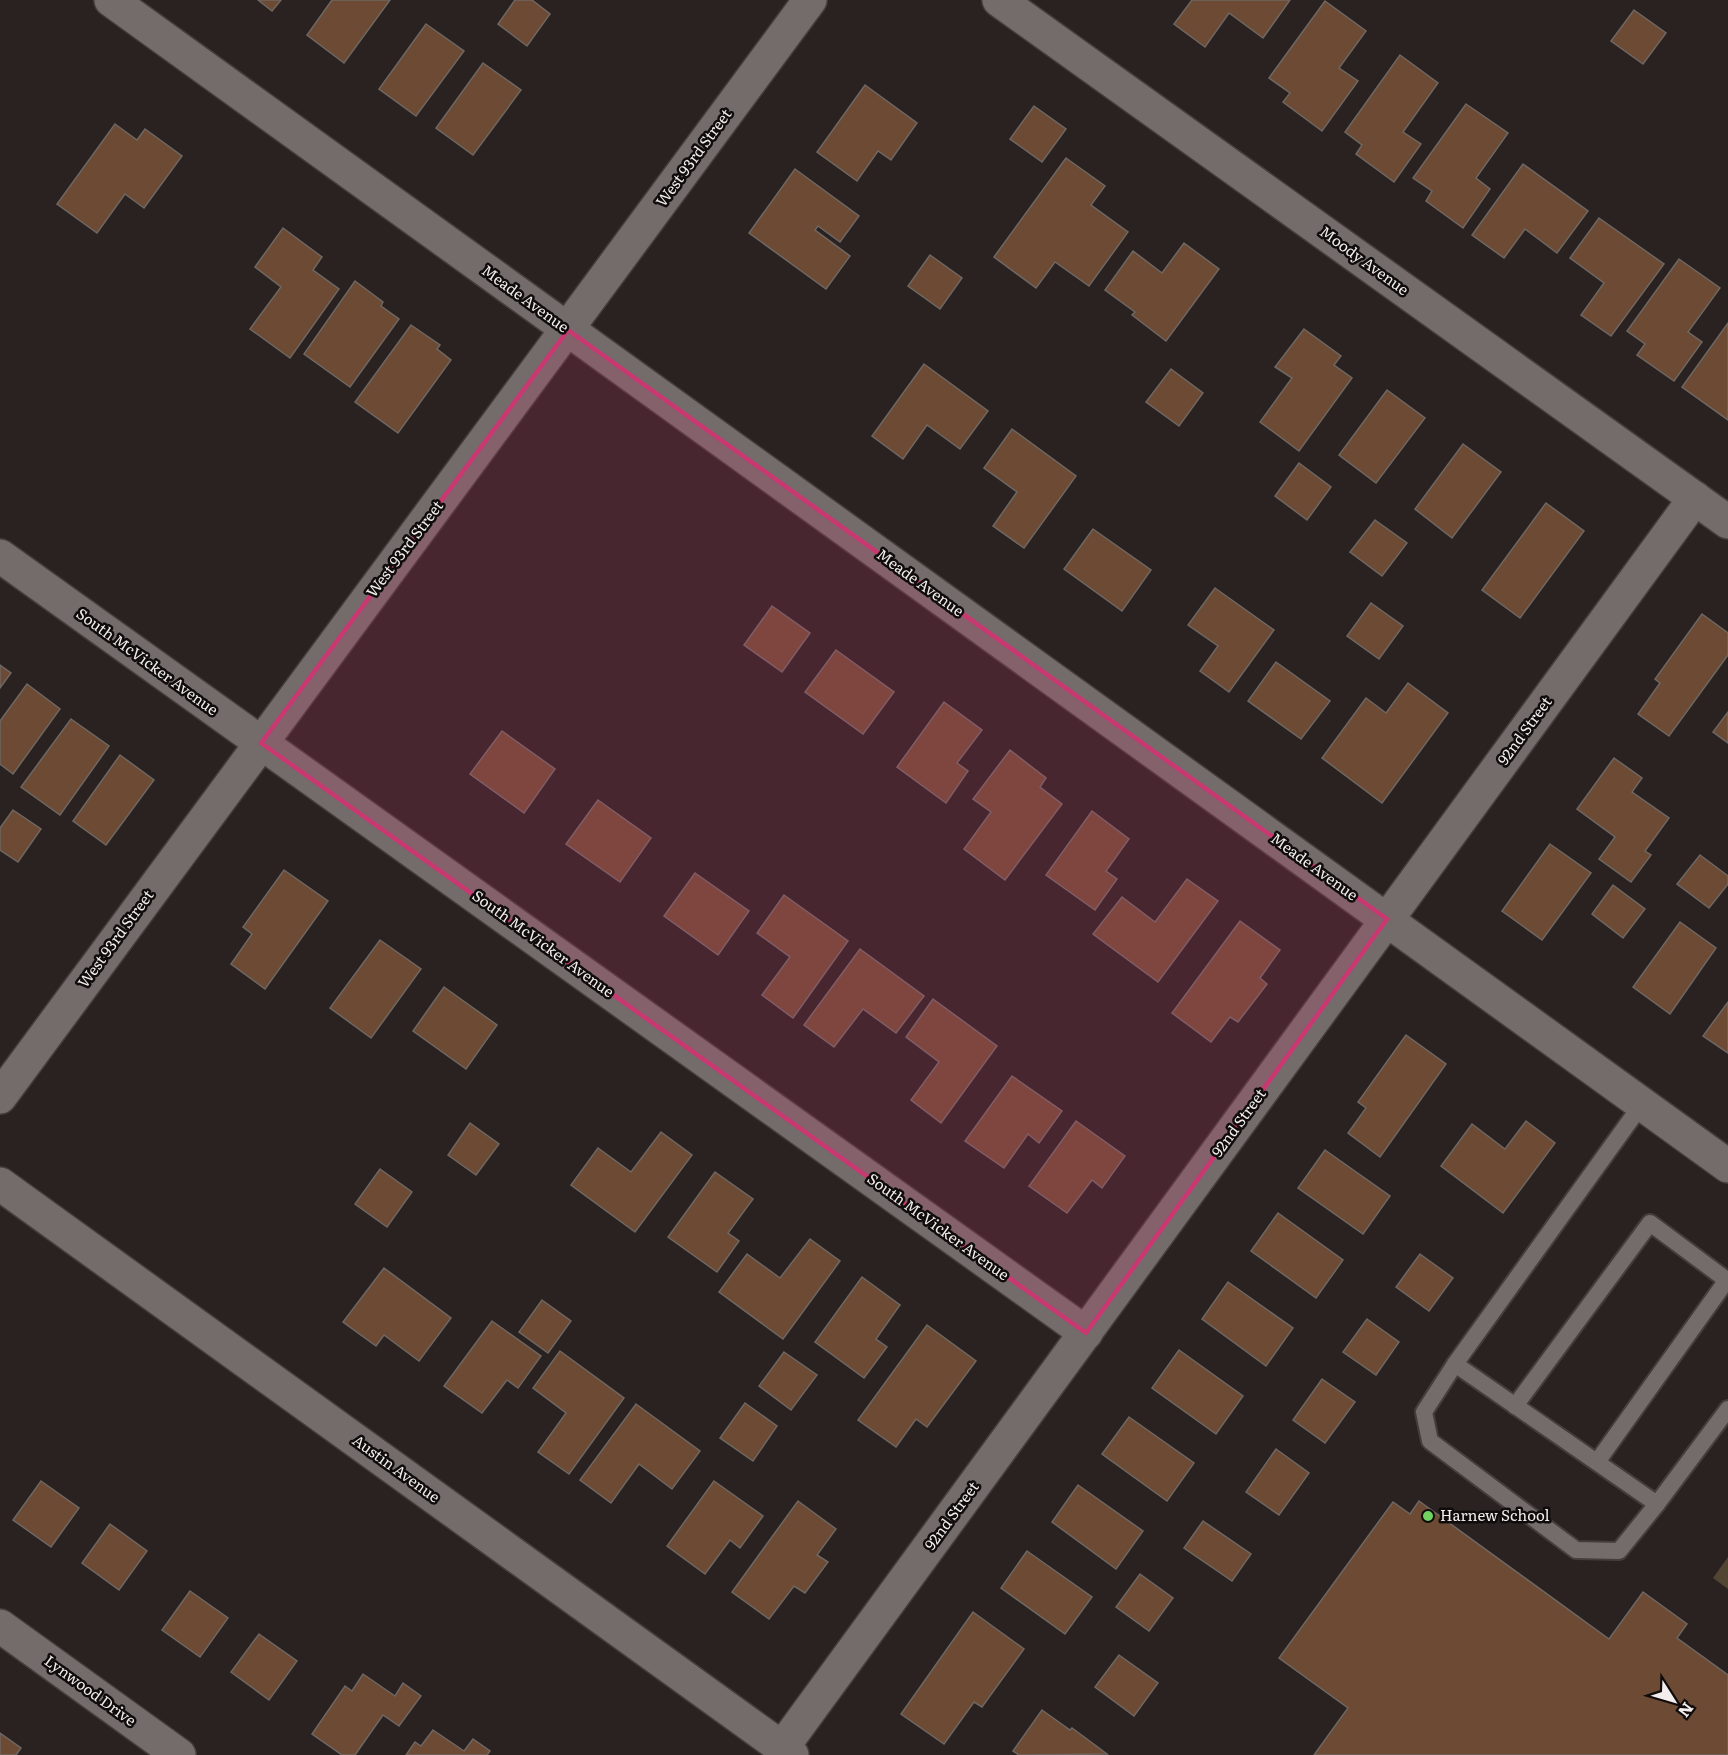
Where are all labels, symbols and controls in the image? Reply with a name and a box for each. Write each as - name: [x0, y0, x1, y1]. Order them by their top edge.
- street label: West 93rd Street: [649, 103, 736, 211]
- street label: Moody Avenue: [1316, 220, 1414, 300]
- street label: Meade Avenue: [477, 258, 574, 337]
- street label: West 93rd Street: [360, 495, 448, 601]
- street label: Meade Avenue: [872, 542, 969, 621]
- street label: South McVicker Avenue: [72, 601, 224, 720]
- street label: 92nd Street: [1491, 691, 1557, 769]
- street label: Meade Avenue: [1266, 826, 1363, 905]
- street label: South McVicker Avenue: [468, 883, 620, 1002]
- street label: West 93rd Street: [71, 884, 158, 992]
- street label: 92nd Street: [1205, 1083, 1271, 1161]
- street label: South McVicker Avenue: [863, 1166, 1015, 1285]
- street label: Austin Avenue: [348, 1428, 446, 1508]
- street label: 92nd Street: [918, 1476, 984, 1554]
- place label: Harnew School: [1440, 1503, 1550, 1526]
- marker: Harnew School: [1421, 1509, 1435, 1523]
- street label: Lynwood Drive: [40, 1649, 142, 1731]
- north arrow: [1644, 1671, 1704, 1731]
- text: N: [1673, 1698, 1700, 1723]

